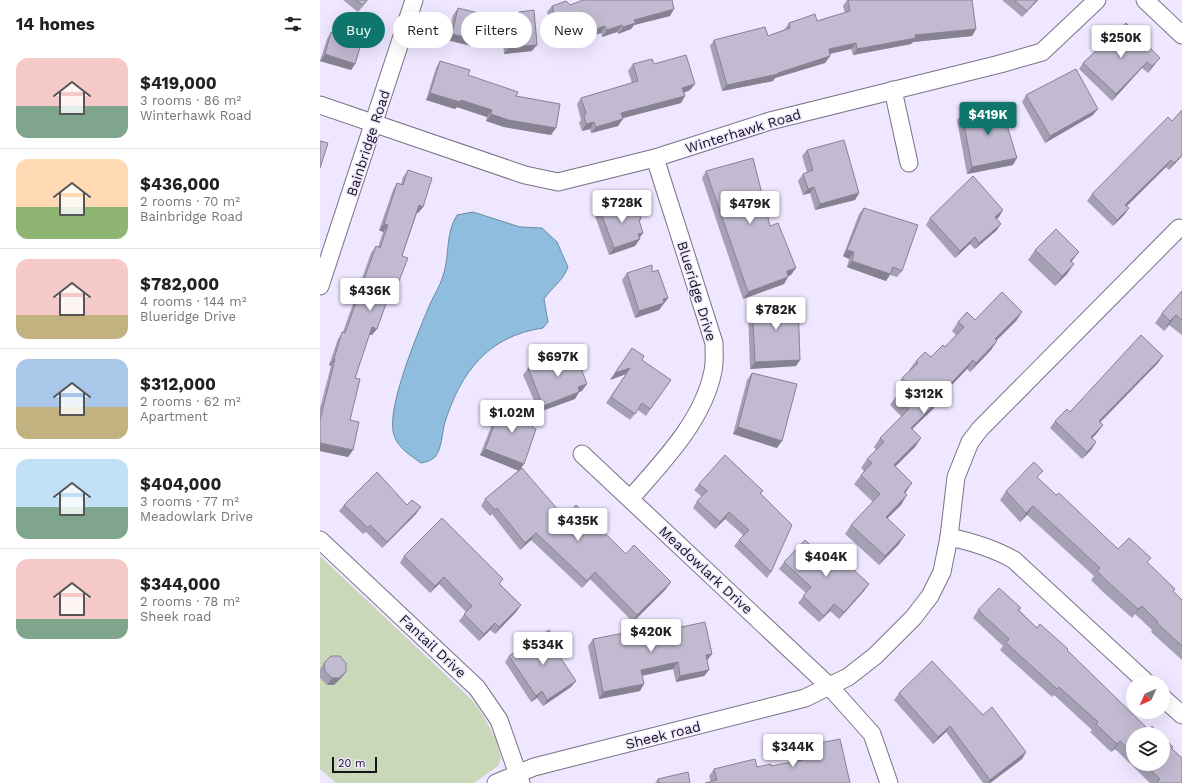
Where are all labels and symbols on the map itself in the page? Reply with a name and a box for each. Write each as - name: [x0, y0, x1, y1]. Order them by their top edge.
- pin: $250K: [1093, 25, 1149, 59]
- street label: Bainbridge Road: [343, 88, 393, 198]
- pin: $419K: [960, 102, 1016, 136]
- street label: Winterhawk Road: [683, 106, 803, 156]
- pin: $728K: [594, 190, 650, 224]
- pin: $479K: [722, 191, 778, 225]
- street label: Blueridge Drive: [674, 239, 720, 343]
- pin: $436K: [342, 278, 398, 312]
- pin: $782K: [748, 297, 804, 331]
- pin: $697K: [530, 344, 586, 378]
- pin: $312K: [896, 381, 952, 415]
- pin: $1.02M: [479, 400, 545, 434]
- pin: $435K: [550, 508, 606, 542]
- street label: Meadowlark Drive: [656, 523, 756, 617]
- pin: $404K: [798, 544, 854, 578]
- street label: Fantail Drive: [396, 611, 470, 681]
- pin: $420K: [623, 619, 679, 653]
- pin: $534K: [515, 632, 571, 666]
- north arrow: [1126, 675, 1170, 719]
- street label: Sheek road: [624, 718, 702, 752]
- pin: $344K: [765, 734, 821, 768]
- scale bar: [332, 755, 377, 774]

